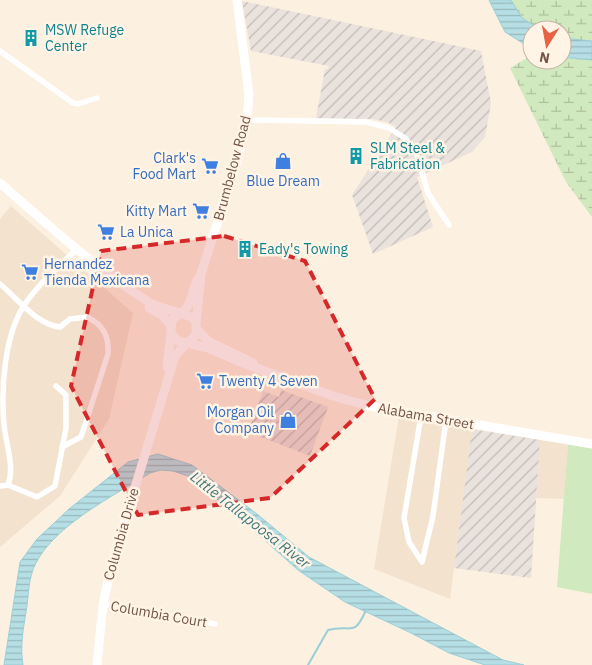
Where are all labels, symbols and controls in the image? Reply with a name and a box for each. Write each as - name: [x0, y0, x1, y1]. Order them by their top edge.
- north arrow: [522, 20, 572, 70]
- place label: MSW Refuge Center: [45, 21, 125, 55]
- building icon: MSW Refuge Center: [21, 28, 41, 48]
- text: N: [538, 48, 551, 68]
- street label: Brumbelow Road: [209, 113, 255, 223]
- place label: SLM Steel & Fabrication: [370, 139, 445, 173]
- building icon: SLM Steel & Fabrication: [346, 146, 366, 166]
- place label: Clark's Food Mart: [132, 149, 196, 183]
- shop icon: Blue Dream: [273, 151, 293, 171]
- supermarket icon: Clark's Food Mart: [200, 156, 220, 176]
- place label: Blue Dream: [246, 172, 320, 190]
- supermarket icon: Kitty Mart: [191, 201, 211, 221]
- place label: Kitty Mart: [126, 202, 187, 220]
- supermarket icon: La Unica: [96, 222, 116, 242]
- place label: La Unica: [120, 223, 174, 241]
- building icon: Eady's Towing: [235, 239, 255, 259]
- place label: Eady's Towing: [259, 240, 349, 258]
- place label: Hernandez Tienda Mexicana: [44, 255, 150, 289]
- supermarket icon: Hernandez Tienda Mexicana: [20, 262, 40, 282]
- supermarket icon: Twenty 4 Seven: [195, 371, 215, 391]
- place label: Twenty 4 Seven: [219, 372, 318, 390]
- street label: Alabama Street: [377, 399, 476, 433]
- place label: Morgan Oil Company: [207, 403, 274, 437]
- shop icon: Morgan Oil Company: [278, 410, 298, 430]
- water label: Little Tallapoosa River: [187, 467, 314, 573]
- street label: Columbia Drive: [99, 485, 143, 582]
- street label: Columbia Court: [109, 597, 209, 631]

